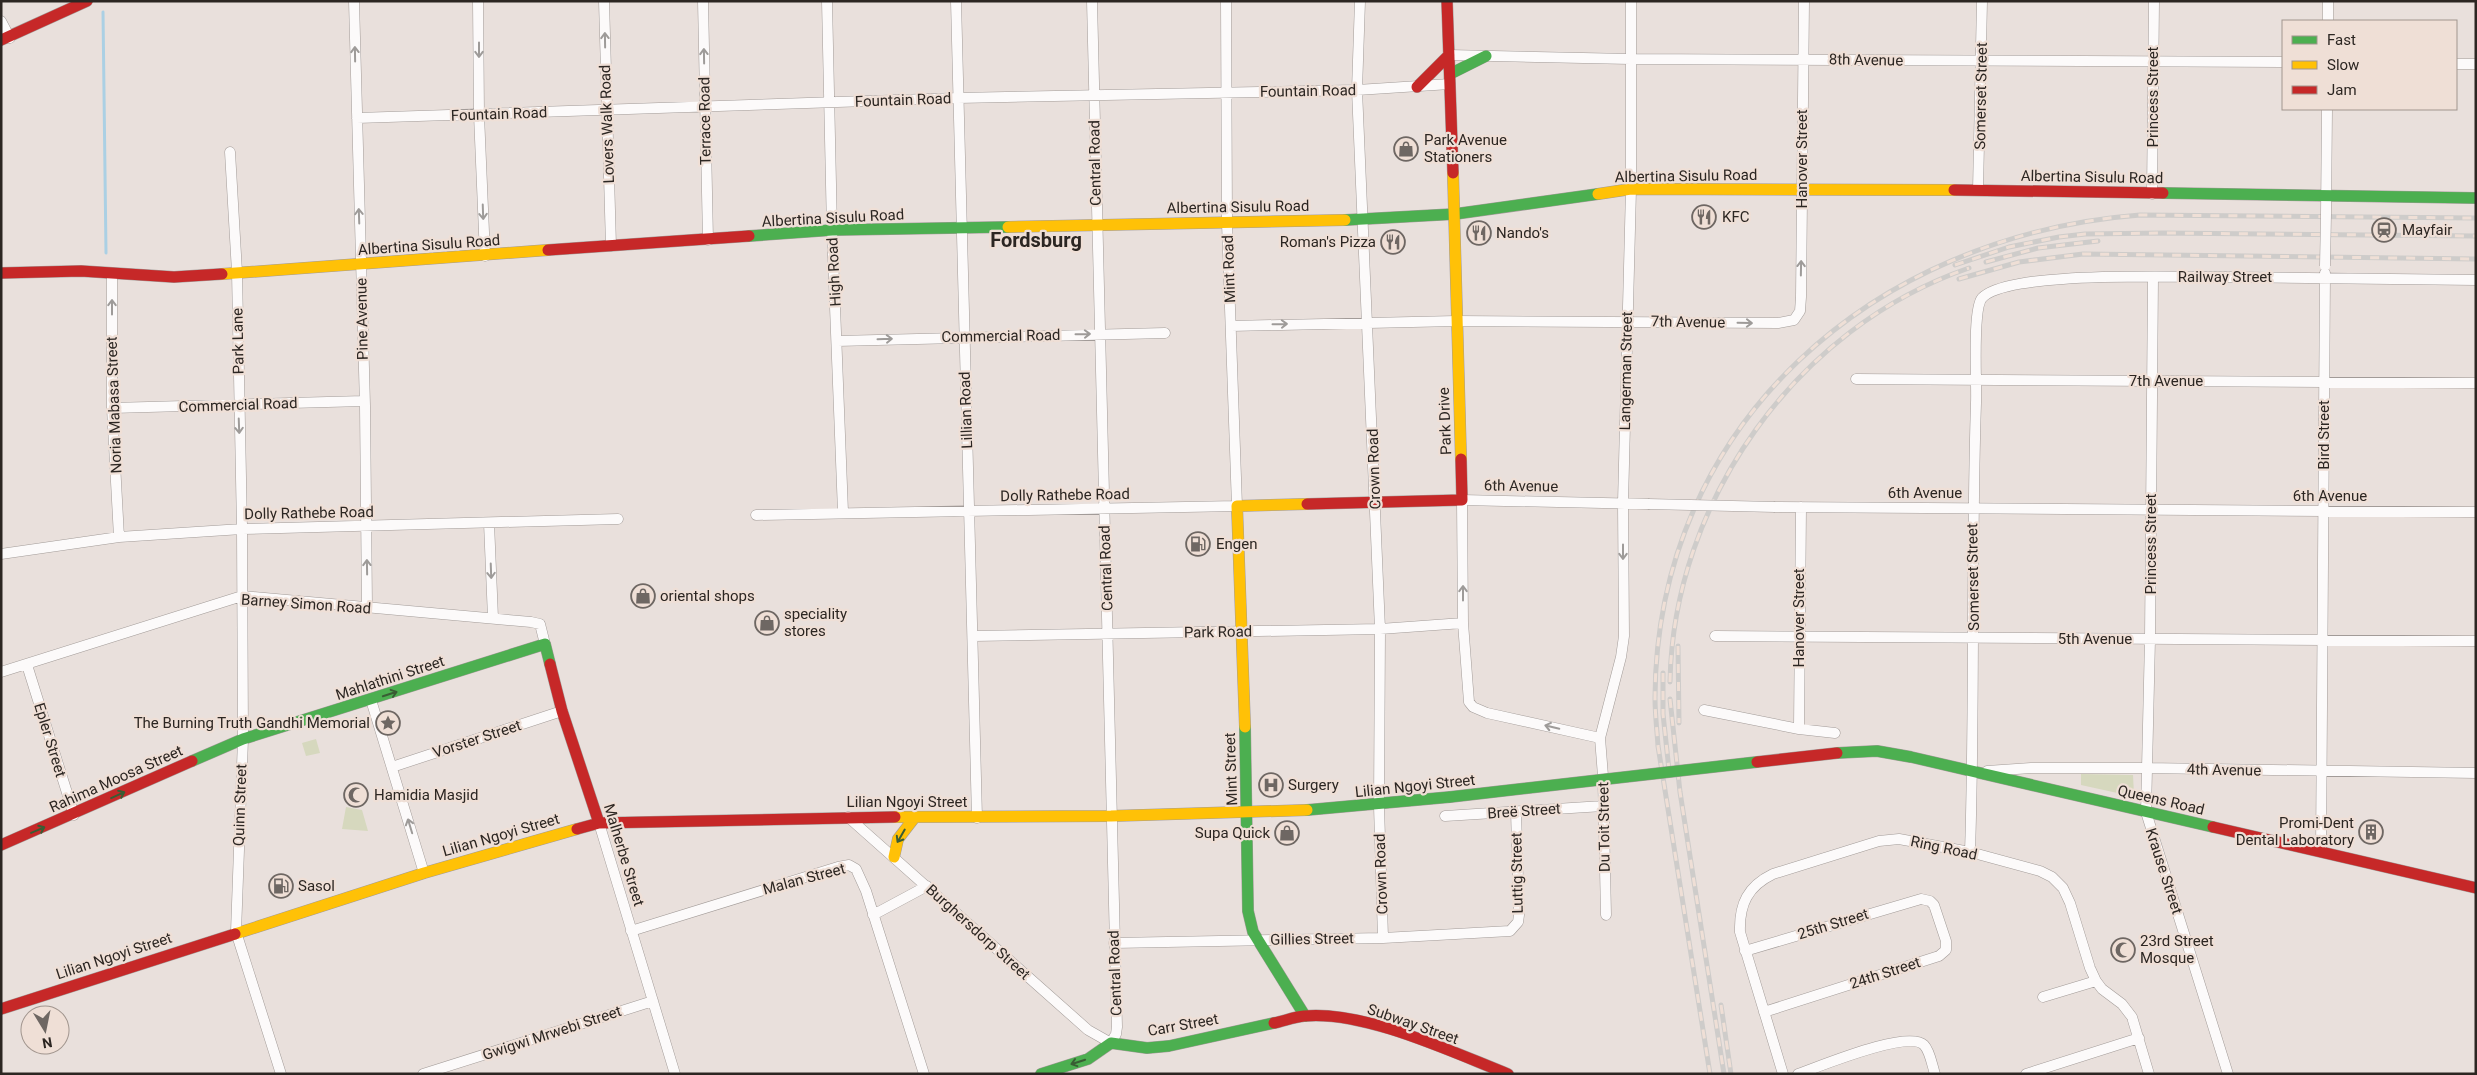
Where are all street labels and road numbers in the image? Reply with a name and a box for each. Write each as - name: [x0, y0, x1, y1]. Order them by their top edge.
- street label: Somerset Street: [1971, 42, 1991, 150]
- street label: Princess Street: [2144, 46, 2162, 148]
- street label: 8th Avenue: [1829, 50, 1903, 70]
- street label: Lovers Walk Road: [596, 64, 618, 184]
- street label: Terrace Road: [695, 77, 715, 165]
- street label: Fountain Road: [1260, 81, 1356, 101]
- street label: Fountain Road: [855, 89, 951, 111]
- street label: Fountain Road: [451, 103, 547, 125]
- street label: Hanover Street: [1793, 109, 1811, 209]
- street label: Central Road: [1085, 120, 1105, 206]
- street label: Albertina Sisulu Road: [1615, 166, 1757, 186]
- street label: Albertina Sisulu Road: [2021, 167, 2163, 187]
- street label: Albertina Sisulu Road: [1167, 197, 1309, 217]
- street label: Albertina Sisulu Road: [761, 205, 905, 231]
- street label: Albertina Sisulu Road: [357, 231, 501, 259]
- street label: Mint Road: [1219, 235, 1239, 303]
- street label: High Road: [823, 237, 845, 307]
- street label: Railway Street: [2178, 268, 2272, 286]
- street label: Pine Avenue: [352, 278, 372, 360]
- street label: Park Lane: [228, 308, 248, 374]
- street label: Langerman Street: [1616, 311, 1636, 431]
- street label: 7th Avenue: [1651, 312, 1725, 332]
- street label: Commercial Road: [941, 326, 1061, 346]
- street label: Noria Mabasa Street: [103, 336, 125, 474]
- street label: Lillian Road: [956, 371, 976, 449]
- street label: 7th Avenue: [2129, 372, 2203, 390]
- street label: Park Drive: [1435, 387, 1455, 455]
- street label: Commercial Road: [178, 394, 298, 416]
- street label: Bird Street: [2315, 400, 2333, 470]
- street label: Crown Road: [1364, 428, 1384, 510]
- street label: 6th Avenue: [1484, 476, 1558, 496]
- street label: 6th Avenue: [1888, 484, 1962, 502]
- street label: Dolly Rathebe Road: [1000, 485, 1130, 505]
- street label: 6th Avenue: [2293, 487, 2367, 505]
- street label: Princess Street: [2142, 493, 2160, 595]
- street label: Dolly Rathebe Road: [244, 503, 374, 523]
- street label: Somerset Street: [1963, 523, 1983, 631]
- street label: Central Road: [1096, 525, 1116, 611]
- street label: Hanover Street: [1790, 568, 1808, 668]
- street label: Barney Simon Road: [240, 590, 372, 618]
- street label: Park Road: [1184, 622, 1252, 642]
- street label: 5th Avenue: [2058, 630, 2132, 648]
- street label: Mahlathini Street: [333, 652, 447, 704]
- street label: Epler Street: [30, 701, 70, 779]
- street label: Vorster Street: [431, 716, 524, 762]
- street label: Mint Street: [1221, 732, 1241, 806]
- street label: Rahima Moosa Street: [47, 742, 185, 816]
- street label: 4th Avenue: [2187, 760, 2261, 780]
- street label: Quinn Street: [230, 764, 250, 846]
- street label: Lilian Ngoyi Street: [1354, 771, 1476, 801]
- street label: Queens Road: [2116, 781, 2206, 819]
- street label: Du Toit Street: [1594, 782, 1614, 872]
- street label: Lilian Ngoyi Street: [847, 793, 967, 811]
- street label: Breë Street: [1487, 799, 1561, 823]
- street label: Malherbe Street: [600, 802, 648, 908]
- street label: Lilian Ngoyi Street: [440, 810, 562, 860]
- street label: Krause Street: [2142, 826, 2186, 916]
- street label: Luttig Street: [1507, 832, 1527, 914]
- street label: Ring Road: [1909, 832, 1979, 864]
- street label: Crown Road: [1371, 833, 1391, 915]
- street label: Malan Street: [761, 859, 847, 899]
- street label: Burghersdorp Street: [922, 881, 1034, 984]
- street label: 25th Street: [1795, 905, 1871, 943]
- street label: Lilian Ngoyi Street: [54, 929, 174, 983]
- street label: Gillies Street: [1270, 929, 1354, 949]
- street label: Central Road: [1105, 930, 1125, 1016]
- street label: 24th Street: [1847, 953, 1923, 993]
- street label: Subway Street: [1365, 1000, 1461, 1048]
- street label: Gwigwi Mrwebi Street: [480, 1002, 624, 1064]
- street label: Carr Street: [1146, 1010, 1220, 1040]

